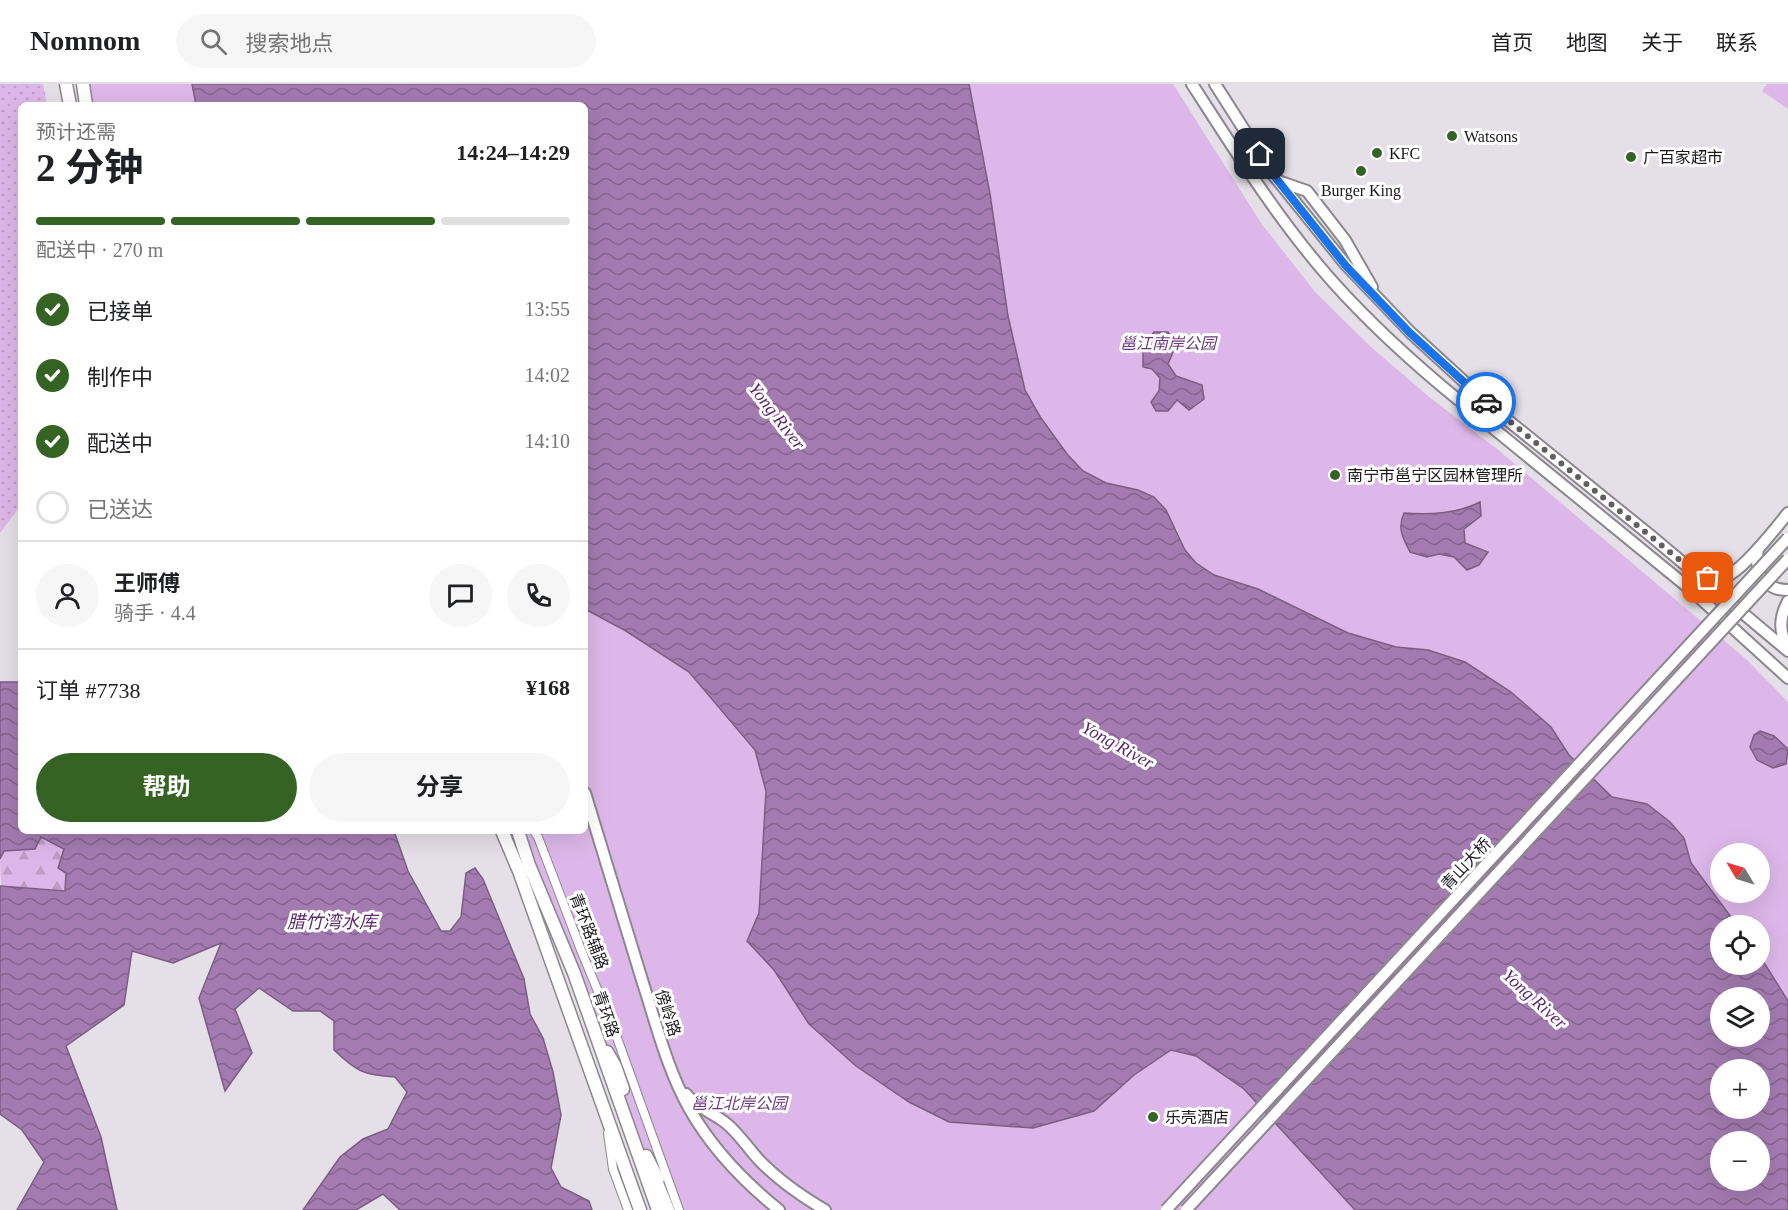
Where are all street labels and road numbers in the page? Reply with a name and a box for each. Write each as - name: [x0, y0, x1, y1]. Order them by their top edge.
- street label: 青山大桥: [1438, 835, 1494, 893]
- street label: 青环路辅路: [567, 891, 611, 971]
- street label: 傍岭路: [652, 988, 684, 1038]
- street label: 青环路: [590, 989, 622, 1039]

